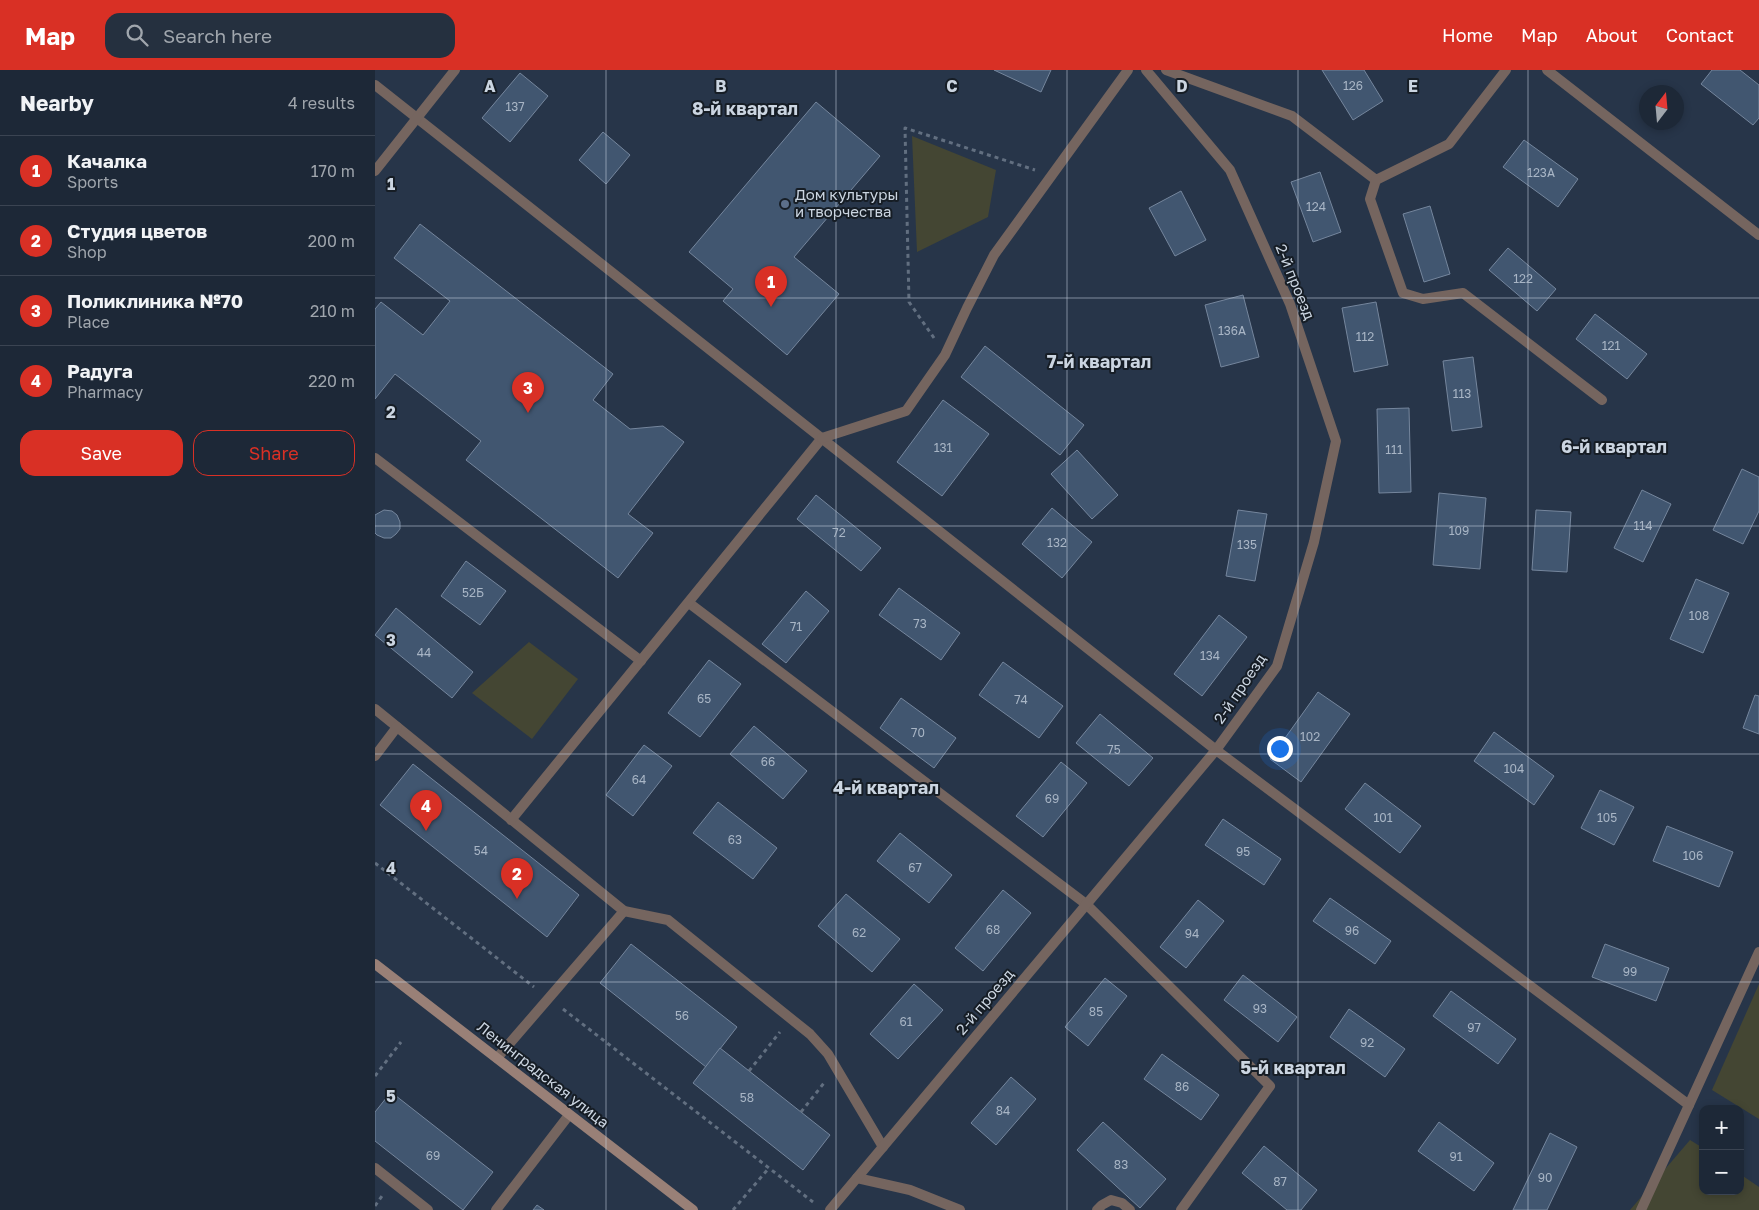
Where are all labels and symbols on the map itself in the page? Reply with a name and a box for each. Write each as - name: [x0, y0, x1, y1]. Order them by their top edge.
- text: A: [484, 76, 496, 96]
- text: B: [715, 76, 727, 96]
- text: C: [946, 76, 958, 96]
- text: D: [1176, 76, 1188, 96]
- text: E: [1408, 76, 1418, 96]
- house number: 126: [1343, 78, 1363, 93]
- north arrow: [1639, 85, 1684, 130]
- district label: 8-й квартал: [692, 97, 798, 119]
- house number: 137: [505, 99, 525, 114]
- house number: 123А: [1527, 165, 1555, 180]
- text: 1: [387, 174, 395, 194]
- place label: Дом культуры и творчества: [795, 185, 898, 220]
- marker: Дом культуры и творчества: [779, 198, 791, 210]
- house number: 124: [1306, 199, 1326, 214]
- street label: 2-й проезд: [1273, 241, 1319, 322]
- pin: 1: [755, 266, 787, 307]
- house number: 122: [1513, 271, 1533, 286]
- house number: 136А: [1218, 323, 1246, 338]
- house number: 112: [1356, 329, 1374, 344]
- house number: 121: [1602, 338, 1620, 353]
- district label: 7-й квартал: [1047, 350, 1151, 372]
- pin: 3: [512, 372, 544, 413]
- house number: 113: [1453, 386, 1471, 401]
- text: 2: [386, 402, 396, 422]
- district label: 6-й квартал: [1561, 435, 1667, 457]
- house number: 131: [934, 440, 953, 455]
- house number: 111: [1385, 442, 1403, 457]
- house number: 114: [1634, 518, 1652, 533]
- house number: 109: [1449, 523, 1469, 538]
- house number: 72: [832, 525, 846, 540]
- house number: 132: [1047, 535, 1067, 550]
- house number: 135: [1237, 537, 1257, 552]
- house number: 52Б: [462, 585, 484, 600]
- house number: 108: [1689, 608, 1709, 623]
- house number: 73: [913, 616, 927, 631]
- house number: 71: [790, 619, 802, 634]
- text: 3: [386, 630, 396, 650]
- house number: 44: [417, 645, 431, 660]
- house number: 134: [1200, 648, 1220, 663]
- street label: 2-й проезд: [1209, 650, 1269, 727]
- house number: 65: [697, 691, 711, 706]
- house number: 74: [1014, 692, 1028, 707]
- house number: 70: [911, 725, 925, 740]
- house number: 102: [1300, 729, 1320, 744]
- your location: [1267, 736, 1293, 762]
- house number: 75: [1107, 742, 1121, 757]
- house number: 66: [761, 754, 775, 769]
- house number: 104: [1504, 761, 1524, 776]
- house number: 64: [632, 772, 646, 787]
- district label: 4-й квартал: [833, 776, 939, 798]
- pin: 4: [410, 790, 442, 831]
- house number: 69: [1045, 791, 1059, 806]
- house number: 101: [1373, 810, 1393, 825]
- house number: 105: [1597, 810, 1617, 825]
- house number: 63: [728, 832, 742, 847]
- house number: 54: [474, 843, 488, 858]
- house number: 95: [1236, 844, 1250, 859]
- house number: 106: [1683, 848, 1703, 863]
- text: 4: [386, 858, 396, 878]
- pin: 2: [501, 858, 533, 899]
- house number: 67: [908, 860, 922, 875]
- house number: 68: [986, 922, 1000, 937]
- house number: 96: [1345, 923, 1359, 938]
- house number: 62: [852, 925, 866, 940]
- house number: 94: [1185, 926, 1199, 941]
- house number: 99: [1623, 964, 1637, 979]
- street label: 2-й проезд: [952, 965, 1017, 1038]
- house number: 93: [1253, 1001, 1267, 1016]
- house number: 85: [1089, 1004, 1103, 1019]
- house number: 56: [675, 1008, 689, 1023]
- house number: 61: [899, 1014, 913, 1029]
- street label: Ленинградская улица: [474, 1017, 613, 1131]
- house number: 97: [1467, 1020, 1481, 1035]
- house number: 92: [1360, 1035, 1374, 1050]
- district label: 5-й квартал: [1240, 1056, 1346, 1078]
- house number: 86: [1175, 1079, 1189, 1094]
- text: 5: [386, 1086, 396, 1106]
- house number: 58: [740, 1090, 754, 1105]
- house number: 84: [996, 1103, 1010, 1118]
- house number: 69: [426, 1148, 440, 1163]
- house number: 91: [1449, 1149, 1463, 1164]
- house number: 83: [1114, 1157, 1128, 1172]
- house number: 90: [1538, 1170, 1552, 1185]
- house number: 87: [1273, 1174, 1287, 1189]

